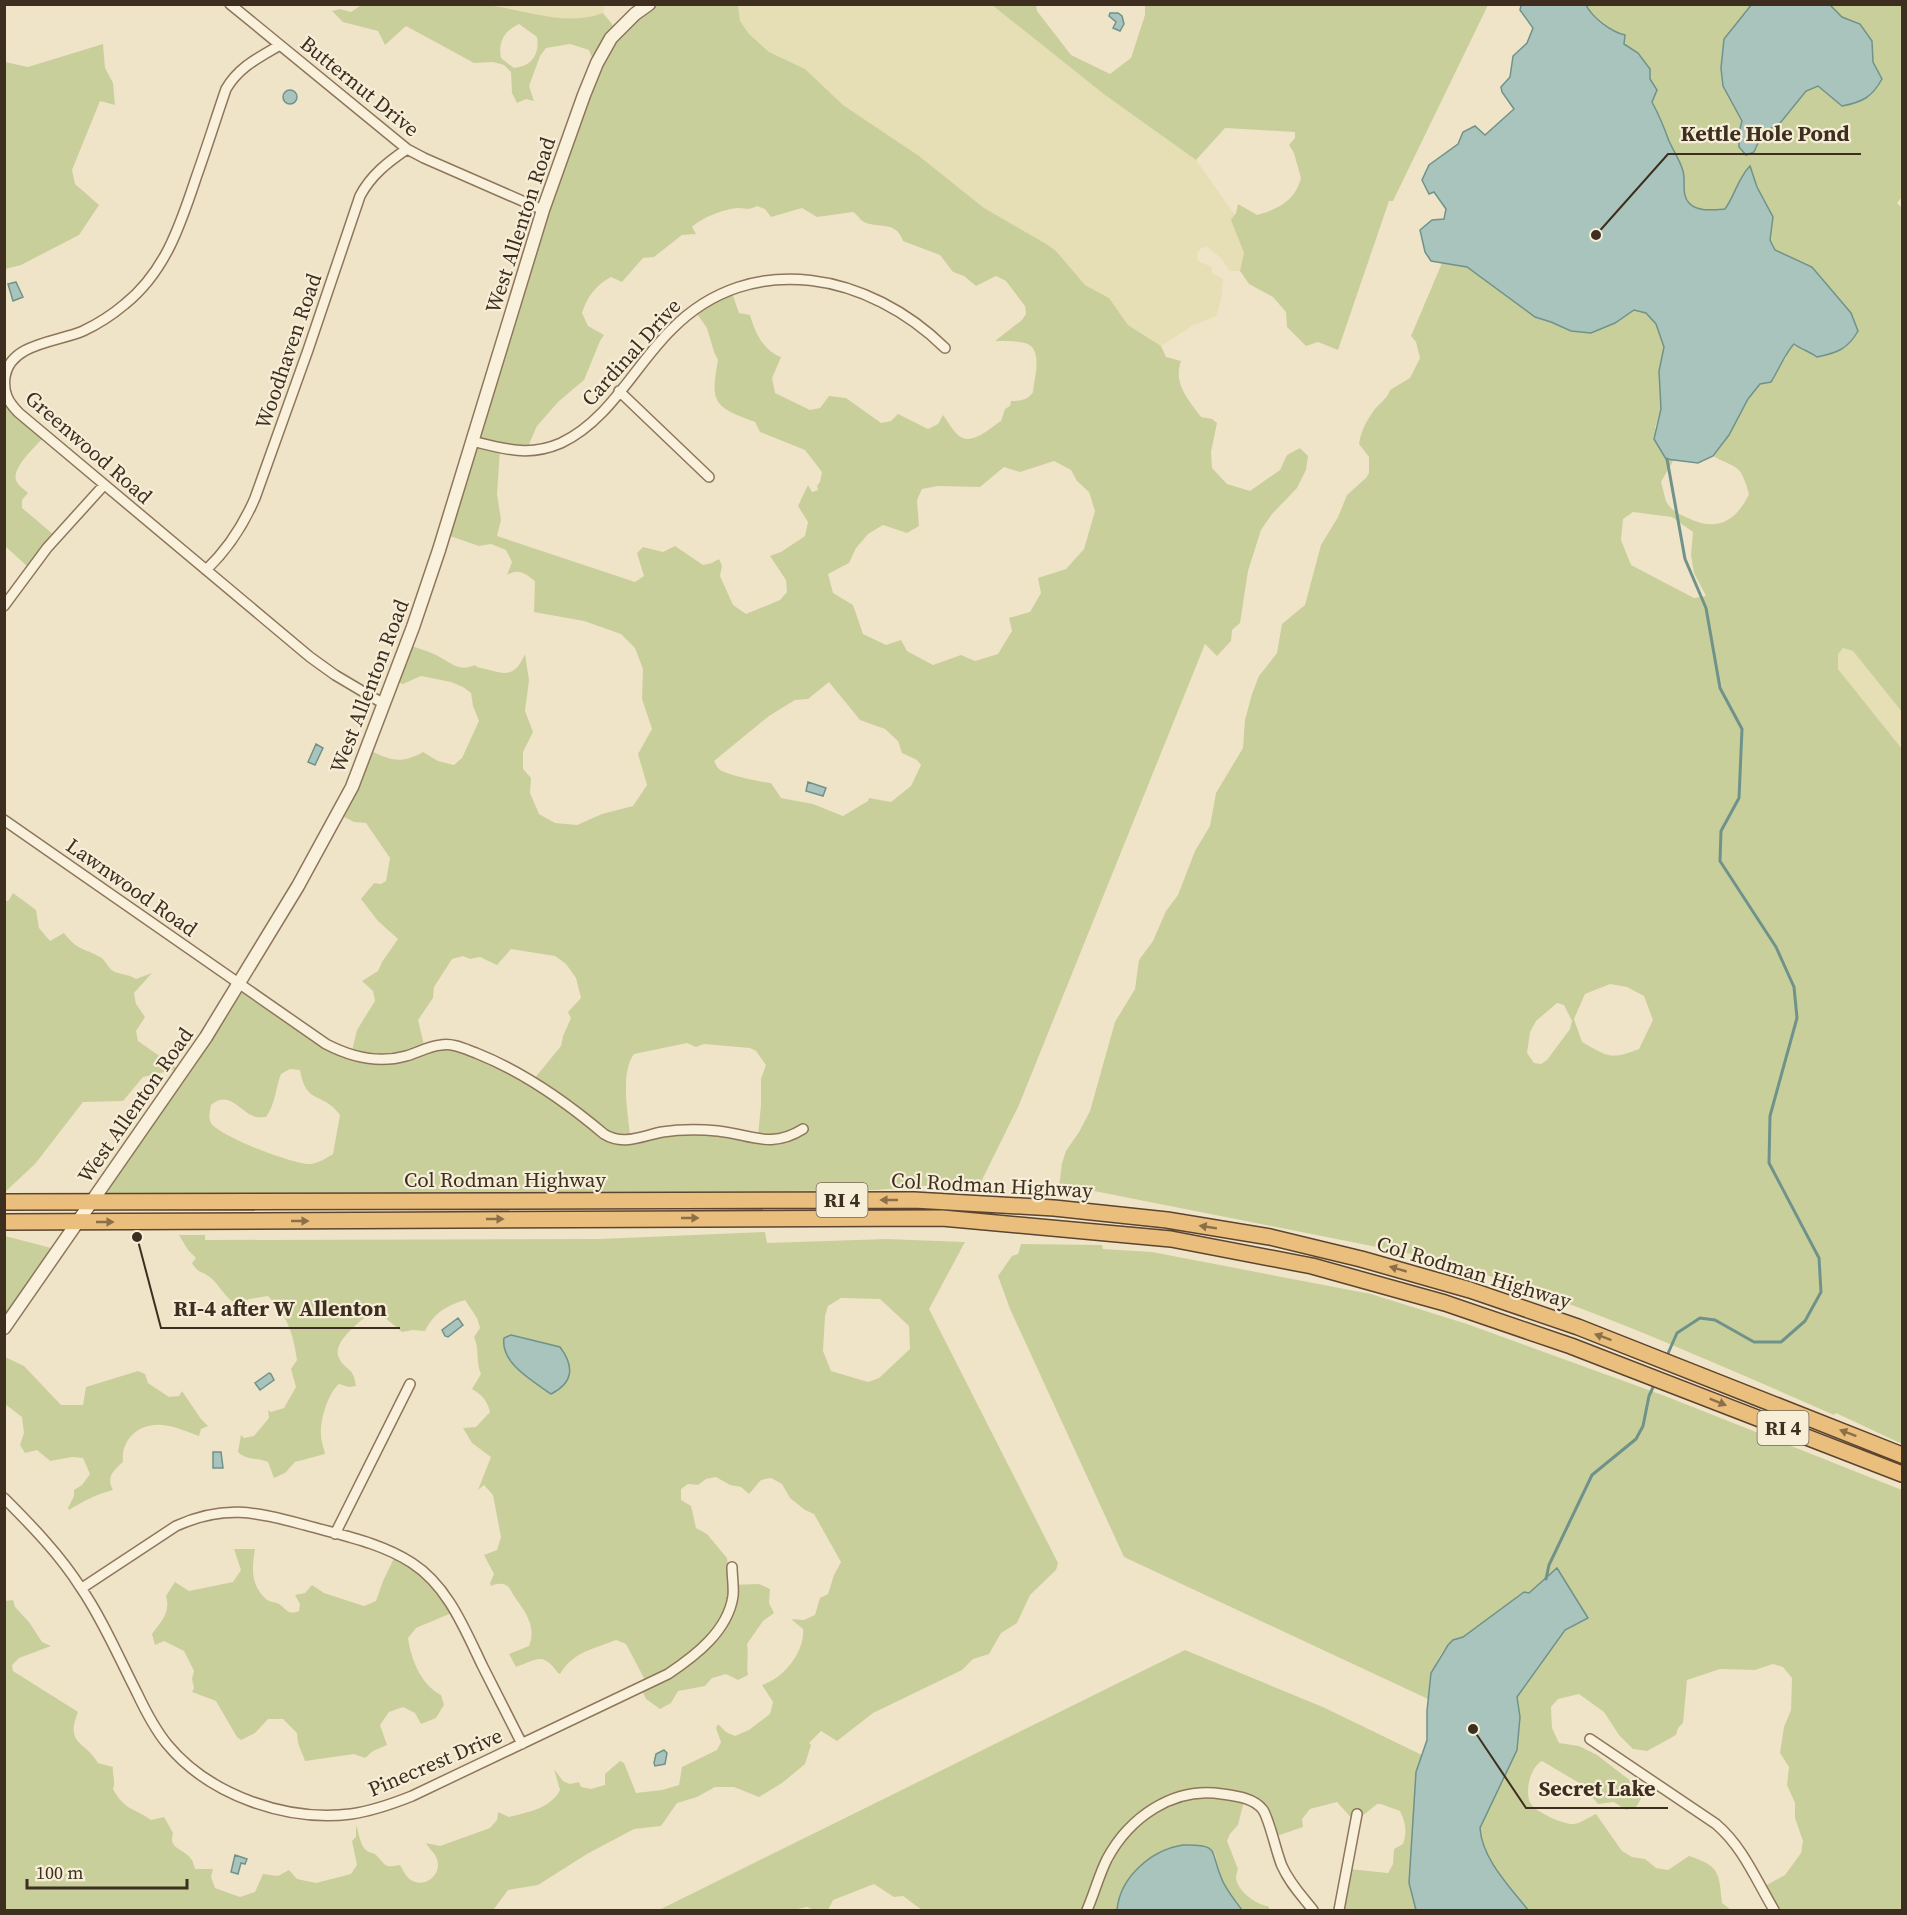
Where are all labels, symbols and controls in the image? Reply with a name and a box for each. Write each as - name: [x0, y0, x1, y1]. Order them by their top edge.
- street label: Butternut Drive: [294, 29, 426, 143]
- callout: Kettle Hole Pond: [1668, 114, 1861, 154]
- text: Kettle Hole Pond: [1680, 118, 1850, 148]
- street label: West Allenton Road: [478, 133, 562, 317]
- street label: Woodhaven Road: [248, 269, 328, 433]
- street label: Cardinal Drive: [575, 292, 687, 412]
- street label: Greenwood Road: [19, 384, 159, 510]
- street label: West Allenton Road: [323, 595, 415, 777]
- street label: Lawnwood Road: [61, 831, 203, 943]
- street label: West Allenton Road: [70, 1021, 200, 1189]
- street label: Col Rodman Highway: [404, 1165, 606, 1194]
- street label: Col Rodman Highway: [890, 1165, 1094, 1205]
- road number: RI 4: [816, 1183, 868, 1217]
- one-way arrow: [879, 1195, 898, 1205]
- one-way arrow: [680, 1213, 699, 1223]
- one-way arrow: [485, 1214, 504, 1224]
- one-way arrow: [290, 1216, 309, 1226]
- one-way arrow: [95, 1217, 114, 1227]
- one-way arrow: [1198, 1222, 1217, 1231]
- street label: Col Rodman Highway: [1373, 1229, 1575, 1315]
- one-way arrow: [1389, 1264, 1407, 1273]
- callout: RI-4 after W Allenton: [161, 1288, 400, 1328]
- text: RI-4 after W Allenton: [173, 1293, 387, 1323]
- one-way arrow: [1594, 1331, 1612, 1341]
- one-way arrow: [1709, 1398, 1727, 1407]
- road number: RI 4: [1758, 1411, 1808, 1445]
- one-way arrow: [1839, 1428, 1857, 1438]
- street label: Pinecrest Drive: [363, 1721, 507, 1803]
- callout: Secret Lake: [1526, 1768, 1668, 1808]
- text: Secret Lake: [1538, 1773, 1656, 1803]
- scale bar: [27, 1852, 188, 1890]
- text: 100 m: [36, 1860, 83, 1885]

